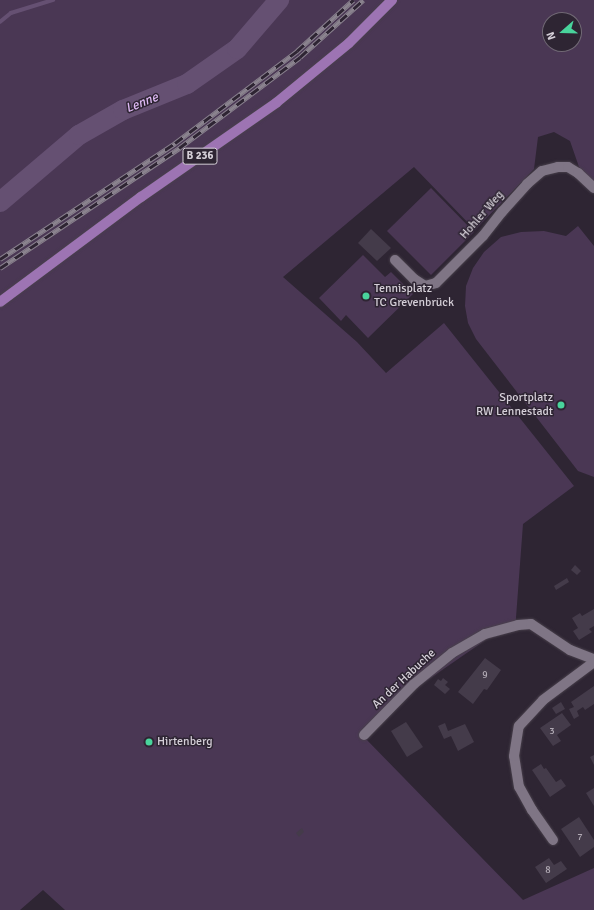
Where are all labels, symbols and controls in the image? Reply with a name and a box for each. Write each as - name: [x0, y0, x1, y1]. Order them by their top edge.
- north arrow: [542, 12, 582, 52]
- text: N: [544, 30, 559, 42]
- water label: Lenne: [123, 89, 161, 117]
- road number: B 236: [182, 147, 218, 165]
- street label: Hohler Weg: [457, 188, 507, 242]
- place label: Tennisplatz TC Grevenbrück: [374, 282, 454, 310]
- marker: Tennisplatz TC Grevenbrück: [361, 291, 371, 301]
- place label: Sportplatz RW Lennestadt: [476, 391, 553, 419]
- marker: Sportplatz RW Lennestadt: [556, 400, 566, 410]
- street label: An der Habuche: [369, 646, 439, 712]
- house number: 9: [482, 670, 488, 682]
- house number: 3: [549, 726, 555, 738]
- place label: Hirtenberg: [157, 735, 213, 749]
- marker: Hirtenberg: [144, 737, 154, 747]
- house number: 7: [577, 832, 583, 844]
- house number: 8: [545, 865, 551, 877]

